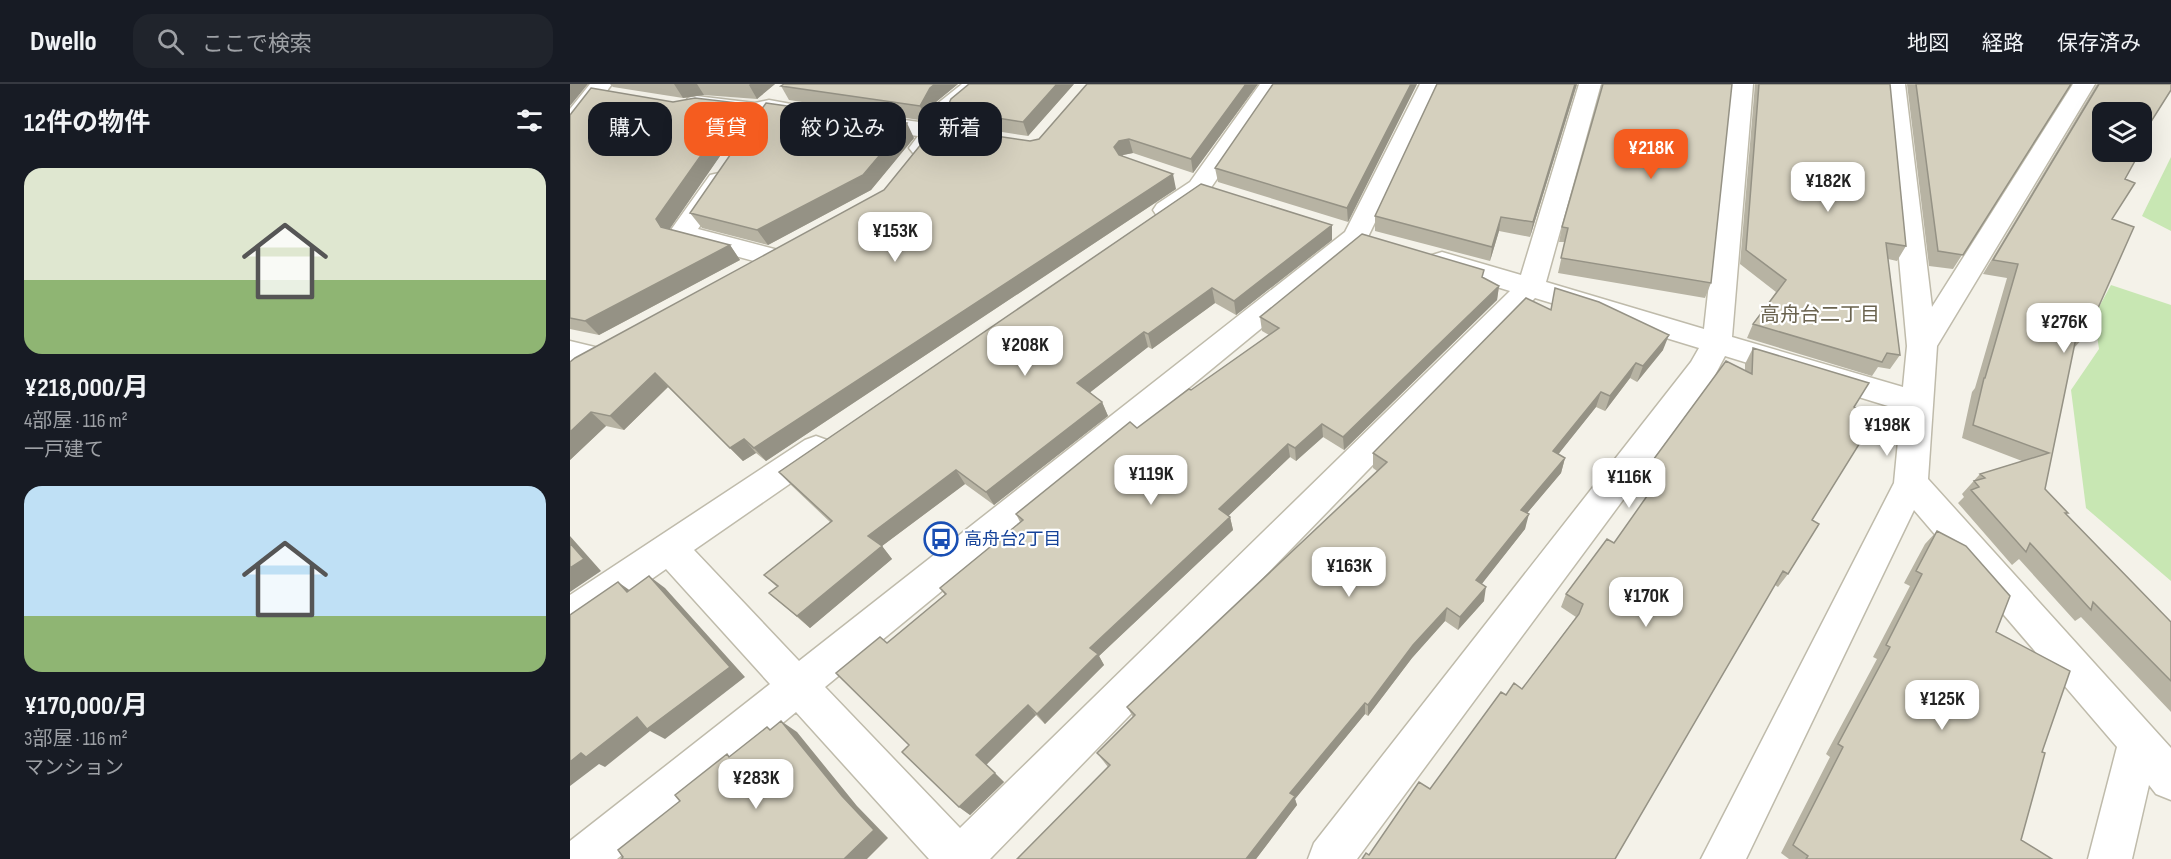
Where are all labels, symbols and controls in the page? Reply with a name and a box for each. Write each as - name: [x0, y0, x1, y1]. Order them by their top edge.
- search box: [133, 14, 553, 68]
- text: Dwello: [30, 25, 97, 58]
- icon: search: [154, 25, 187, 58]
- text: ここで検索: [202, 31, 312, 58]
- text: 地図: [1907, 31, 1949, 56]
- text: 経路: [1982, 31, 2024, 56]
- text: 保存済み: [2057, 31, 2141, 56]
- chip: 購入: [588, 102, 672, 156]
- chip: 賃貸: [684, 102, 768, 156]
- chip: 絞り込み: [780, 102, 906, 156]
- chip: 新着: [918, 102, 1002, 156]
- map controls: [2092, 102, 2152, 162]
- button: layers: [2092, 102, 2152, 162]
- icon: filters: [513, 104, 546, 137]
- text: 12件の物件: [24, 108, 150, 139]
- pin: ¥218K: [1609, 129, 1693, 180]
- text: ¥218K: [1628, 136, 1674, 160]
- pin: ¥182K: [1786, 162, 1870, 213]
- text: ¥182K: [1805, 169, 1851, 193]
- icon: home: [231, 207, 339, 315]
- pin: ¥153K: [853, 212, 937, 263]
- text: ¥153K: [872, 219, 918, 243]
- district label: 高舟台二丁目: [1760, 303, 1880, 327]
- pin: ¥276K: [2022, 303, 2106, 354]
- text: ¥276K: [2040, 310, 2088, 334]
- pin: ¥208K: [983, 326, 1067, 377]
- text: ¥208K: [1001, 333, 1049, 357]
- text: ¥218,000/月: [24, 373, 149, 404]
- pin: ¥198K: [1845, 406, 1929, 457]
- text: 4部屋 · 116 m²: [24, 409, 128, 433]
- text: ¥198K: [1864, 413, 1910, 437]
- text: 一戸建て: [24, 438, 104, 462]
- pin: ¥119K: [1109, 455, 1193, 506]
- pin: ¥116K: [1587, 458, 1671, 509]
- text: ¥119K: [1128, 462, 1174, 486]
- text: ¥116K: [1606, 465, 1652, 489]
- bus stop icon: 高舟台2丁目: [923, 521, 959, 557]
- icon: home: [231, 525, 339, 633]
- place label: 高舟台2丁目: [964, 529, 1061, 550]
- pin: ¥163K: [1307, 547, 1391, 598]
- text: ¥163K: [1326, 554, 1372, 578]
- pin: ¥170K: [1604, 577, 1688, 628]
- text: ¥170K: [1623, 584, 1669, 608]
- pin: ¥125K: [1900, 680, 1984, 731]
- text: ¥125K: [1919, 687, 1965, 711]
- text: ¥170,000/月: [24, 691, 148, 722]
- text: 3部屋 · 116 m²: [24, 727, 128, 751]
- text: マンション: [24, 756, 124, 780]
- pin: ¥283K: [714, 759, 798, 810]
- text: ¥283K: [732, 766, 780, 790]

